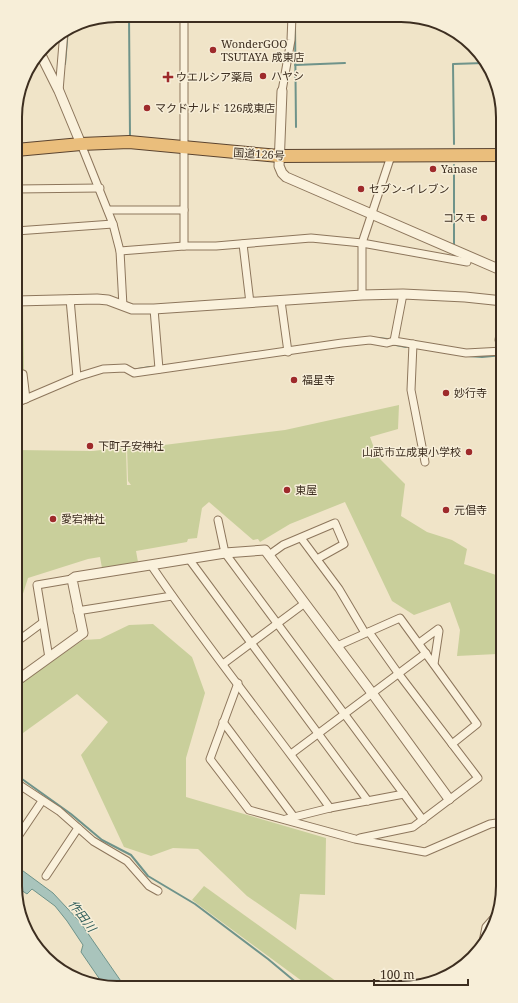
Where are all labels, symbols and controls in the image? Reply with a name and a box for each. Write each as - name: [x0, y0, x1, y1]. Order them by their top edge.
- place label: WonderGOO TSUTAYA 成東店: [221, 36, 304, 64]
- marker: WonderGOO TSUTAYA 成東店: [208, 45, 218, 55]
- place label: ハヤシ: [271, 68, 304, 83]
- place label: ウエルシア薬局: [176, 69, 253, 84]
- marker: ハヤシ: [258, 71, 268, 81]
- marker: ウエルシア薬局: [163, 72, 173, 82]
- place label: マクドナルド 126成東店: [155, 100, 275, 115]
- marker: マクドナルド 126成東店: [142, 103, 152, 113]
- street label: 国道126号: [233, 144, 285, 163]
- place label: Yanase: [440, 161, 478, 176]
- marker: Yanase: [428, 164, 438, 174]
- place label: セブン-イレブン: [369, 181, 449, 196]
- marker: セブン-イレブン: [356, 184, 366, 194]
- place label: コスモ: [443, 210, 476, 225]
- marker: コスモ: [479, 213, 489, 223]
- place label: 福星寺: [302, 372, 335, 387]
- marker: 福星寺: [289, 375, 299, 385]
- place label: 妙行寺: [454, 385, 487, 400]
- marker: 妙行寺: [441, 388, 451, 398]
- place label: 下町子安神社: [98, 438, 164, 453]
- marker: 下町子安神社: [85, 441, 95, 451]
- place label: 山武市立成東小学校: [362, 444, 461, 459]
- marker: 山武市立成東小学校: [464, 447, 474, 457]
- place label: 東屋: [295, 482, 317, 497]
- marker: 東屋: [282, 485, 292, 495]
- place label: 元倡寺: [454, 502, 487, 517]
- marker: 元倡寺: [441, 505, 451, 515]
- place label: 愛宕神社: [61, 511, 105, 526]
- marker: 愛宕神社: [48, 514, 58, 524]
- water label: 作田川: [65, 896, 101, 937]
- scale bar: [374, 961, 468, 987]
- text: 100 m: [380, 966, 415, 983]

